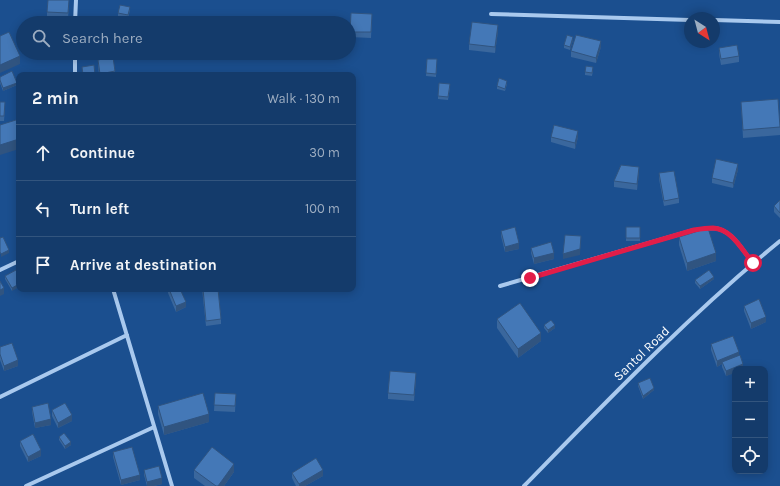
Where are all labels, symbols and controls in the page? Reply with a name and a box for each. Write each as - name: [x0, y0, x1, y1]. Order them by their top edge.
- north arrow: [684, 12, 720, 48]
- search box: [16, 16, 356, 60]
- icon: search: [30, 27, 52, 49]
- text: Search here: [62, 29, 143, 47]
- text: 2 min: [32, 88, 79, 108]
- text: Walk · 130 m: [267, 91, 340, 106]
- icon: ahead: [32, 142, 54, 164]
- text: Continue: [70, 144, 135, 162]
- text: 30 m: [309, 145, 340, 160]
- icon: left: [32, 198, 54, 220]
- text: Turn left: [70, 200, 129, 218]
- text: 100 m: [305, 201, 340, 216]
- icon: arrive: [32, 254, 54, 276]
- route start: [744, 254, 762, 272]
- text: Arrive at destination: [70, 256, 217, 274]
- route end: [521, 269, 539, 287]
- street label: Santol Road: [610, 323, 672, 384]
- map controls: [732, 366, 768, 474]
- button: +: [732, 366, 768, 402]
- button: −: [732, 402, 768, 438]
- button: locate: [732, 438, 768, 474]

